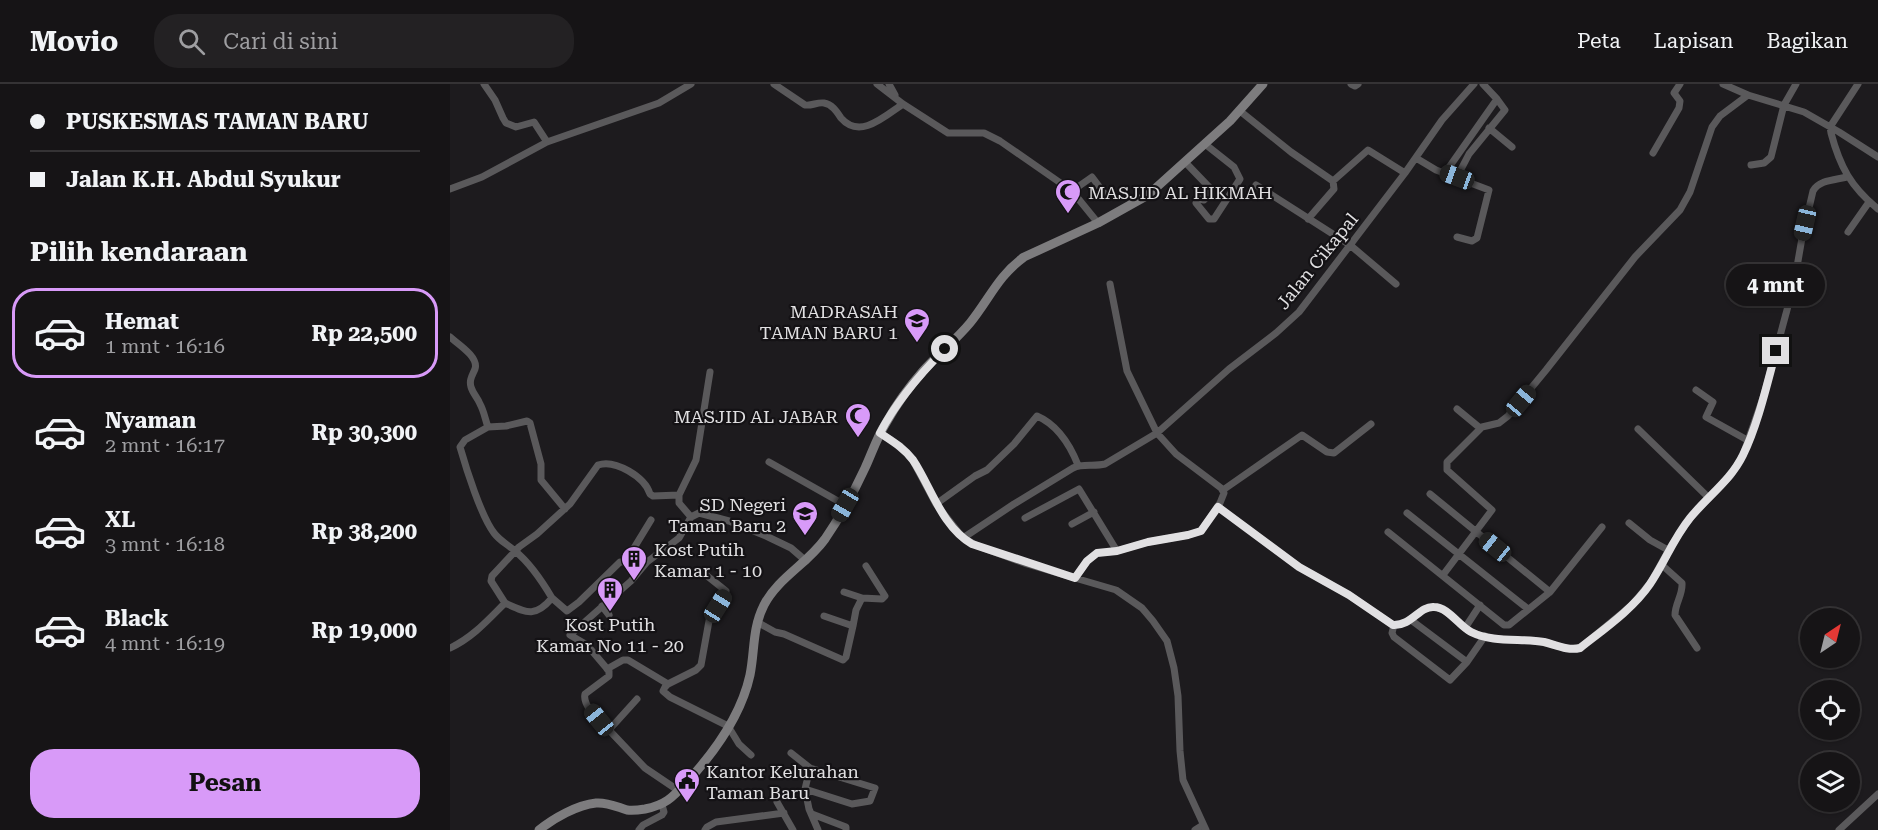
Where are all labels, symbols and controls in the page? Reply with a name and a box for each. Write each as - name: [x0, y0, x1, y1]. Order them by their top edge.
- search box: [154, 14, 574, 68]
- text: Movio: [30, 25, 118, 58]
- icon: search: [175, 25, 208, 58]
- text: Cari di sini: [223, 29, 338, 54]
- text: Peta: [1577, 29, 1621, 53]
- text: Lapisan: [1654, 29, 1734, 53]
- text: Bagikan: [1767, 29, 1848, 53]
- text: PUSKESMAS TAMAN BARU: [66, 109, 369, 134]
- car: [1437, 162, 1477, 192]
- text: Jalan K.H. Abdul Syukur: [66, 167, 341, 192]
- mosque icon: MASJID AL HIKMAH: [1053, 177, 1083, 215]
- place label: MASJID AL HIKMAH: [1088, 182, 1273, 203]
- car: [1792, 203, 1818, 243]
- street label: Jalan Cikapal: [1272, 208, 1362, 313]
- text: Pilih kendaraan: [30, 236, 248, 268]
- callout: 4 mnt: [1726, 264, 1826, 306]
- text: 4 mnt: [1747, 273, 1804, 297]
- place label: MADRASAH TAMAN BARU 1: [759, 301, 898, 343]
- icon: car: [33, 306, 87, 360]
- school or university icon: MADRASAH TAMAN BARU 1: [902, 306, 932, 344]
- text: Hemat: [105, 309, 179, 334]
- text: Rp 22,500: [312, 321, 417, 346]
- text: 1 mnt · 16:16: [105, 334, 225, 358]
- route start: [931, 335, 958, 362]
- route end: [1762, 337, 1789, 364]
- car: [1503, 381, 1539, 421]
- mosque icon: MASJID AL JABAR: [843, 401, 873, 439]
- icon: car: [33, 405, 87, 459]
- place label: MASJID AL JABAR: [674, 406, 838, 427]
- text: Nyaman: [105, 408, 196, 433]
- text: Rp 30,300: [312, 420, 417, 445]
- text: 2 mnt · 16:17: [105, 433, 225, 457]
- car: [828, 485, 862, 525]
- place label: SD Negeri Taman Baru 2: [668, 494, 786, 536]
- school or university icon: SD Negeri Taman Baru 2: [790, 499, 820, 537]
- icon: car: [33, 504, 87, 558]
- text: XL: [105, 507, 135, 532]
- text: Rp 38,200: [312, 519, 417, 544]
- car: [1475, 529, 1515, 565]
- text: 3 mnt · 16:18: [105, 532, 225, 556]
- place label: Kost Putih Kamar 1 - 10: [654, 539, 762, 581]
- building icon: Kost Putih Kamar 1 - 10: [619, 544, 649, 582]
- building icon: Kost Putih Kamar No 11 - 20: [595, 575, 625, 613]
- car: [701, 586, 735, 626]
- icon: car: [33, 603, 87, 657]
- text: Black: [105, 606, 169, 631]
- north arrow: [1800, 608, 1860, 668]
- map controls: [1800, 608, 1860, 812]
- place label: Kost Putih Kamar No 11 - 20: [536, 614, 684, 656]
- text: Rp 19,000: [312, 618, 417, 643]
- text: 4 mnt · 16:19: [105, 631, 225, 655]
- button: locate: [1800, 680, 1860, 740]
- car: [581, 700, 617, 740]
- button: Pesan: [30, 749, 420, 818]
- button: layers: [1800, 752, 1860, 812]
- place label: Kantor Kelurahan Taman Baru: [706, 761, 859, 803]
- public building icon: Kantor Kelurahan Taman Baru: [672, 766, 702, 804]

